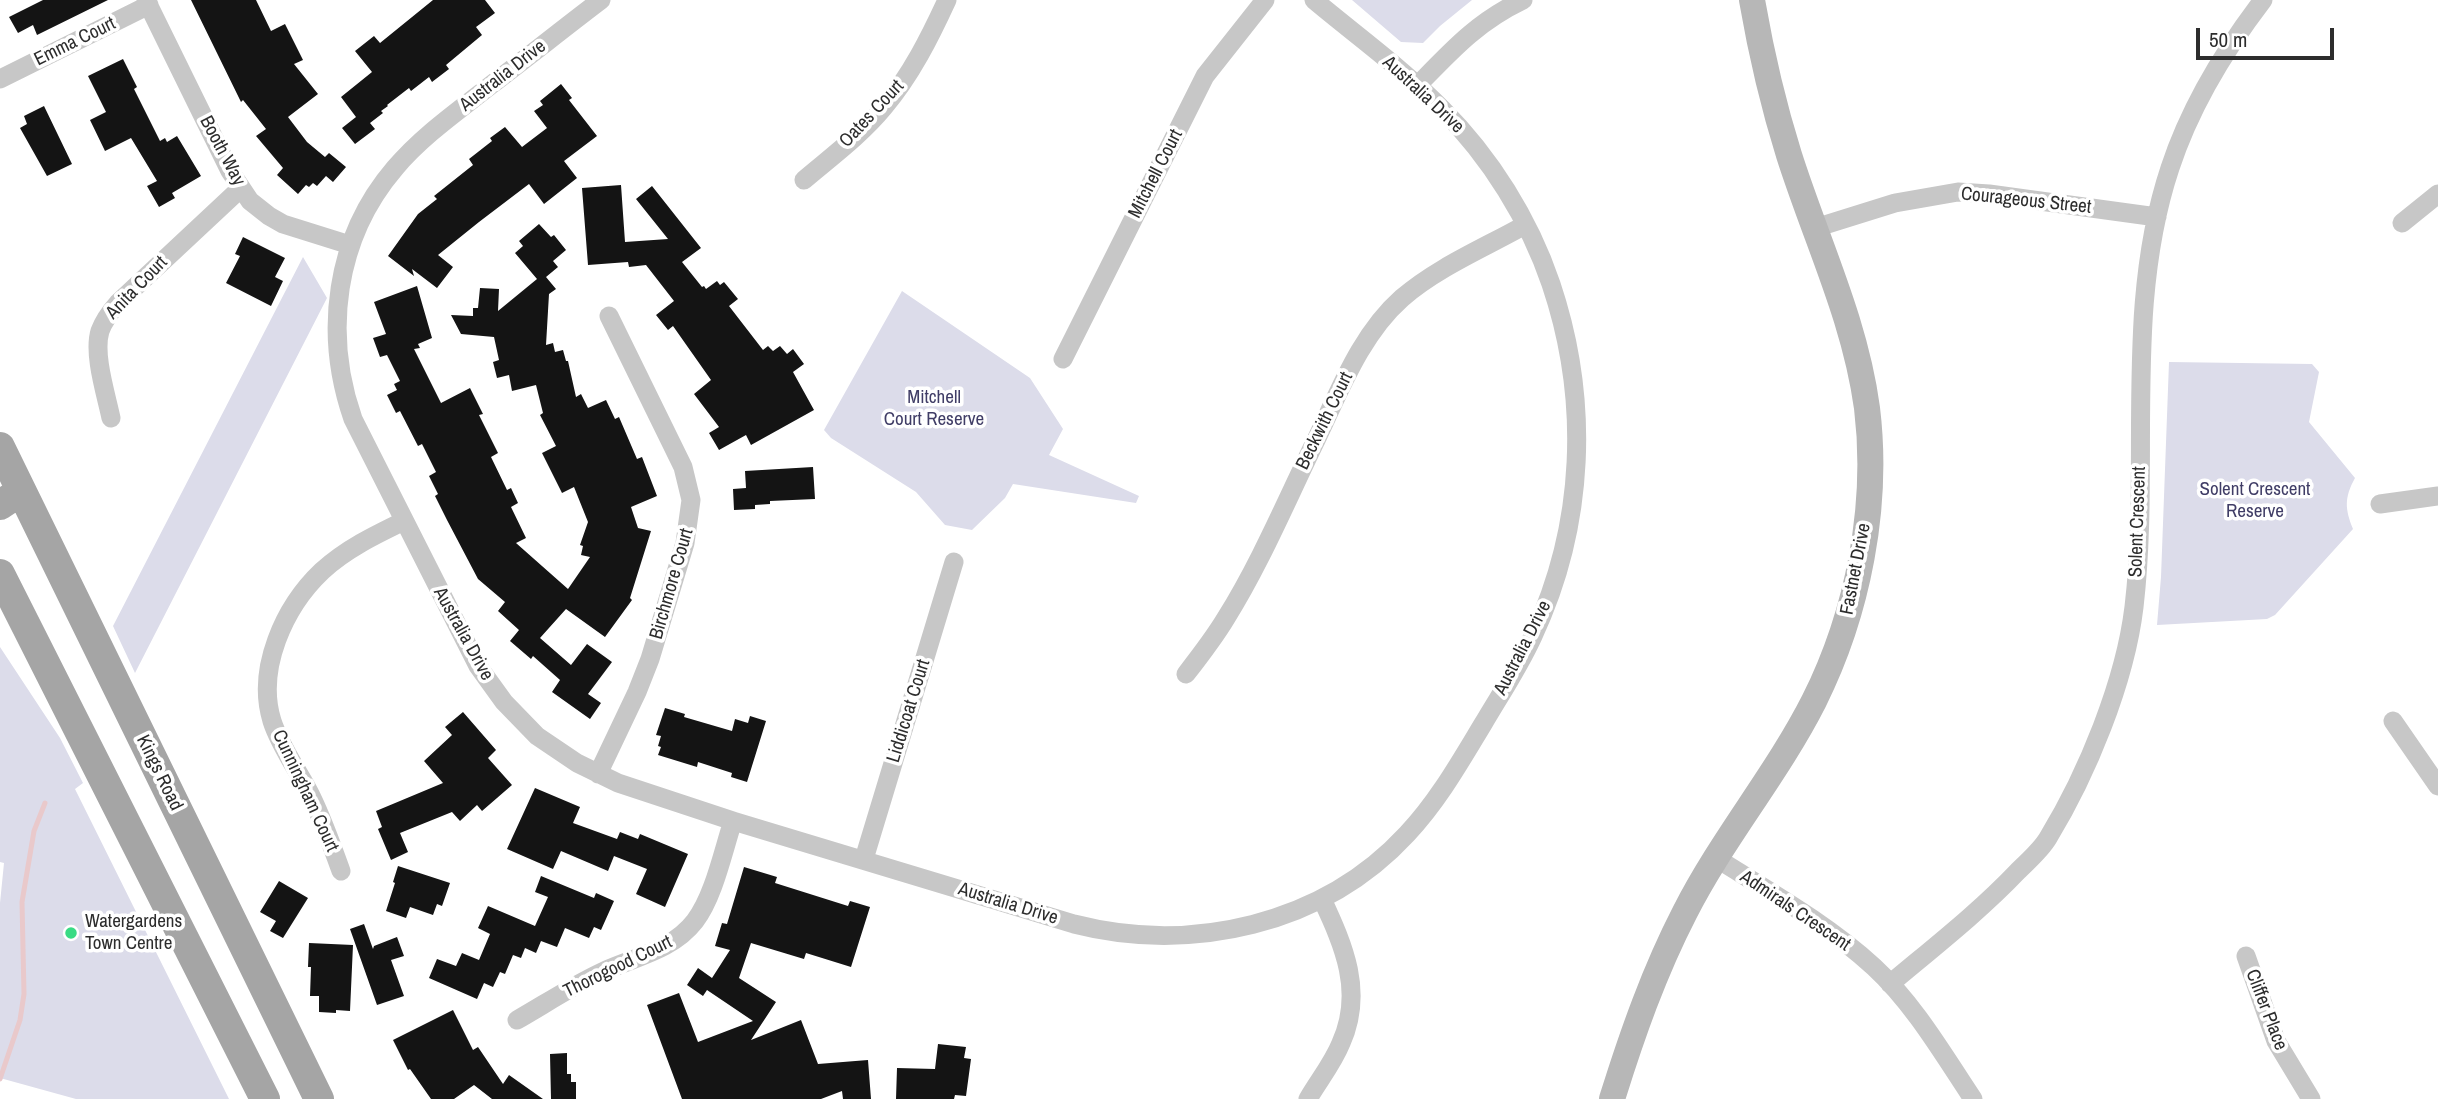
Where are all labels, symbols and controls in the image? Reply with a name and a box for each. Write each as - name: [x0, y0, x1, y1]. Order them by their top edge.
- street label: Emma Court: [31, 13, 119, 71]
- scale bar: [2200, 14, 2338, 58]
- text: 50 m: [2209, 25, 2247, 54]
- street label: Australia Drive: [455, 35, 551, 117]
- street label: Australia Drive: [1378, 52, 1468, 138]
- street label: Oates Court: [835, 76, 909, 152]
- street label: Booth Way: [194, 112, 250, 190]
- street label: Mitchell Court: [1124, 126, 1188, 222]
- street label: Courageous Street: [1960, 183, 2092, 219]
- street label: Anita Court: [101, 252, 173, 324]
- street label: Beckwith Court: [1292, 369, 1358, 473]
- park label: Mitchell Court Reserve: [884, 387, 984, 431]
- street label: Solent Crescent: [2125, 466, 2151, 578]
- park label: Solent Crescent Reserve: [2200, 479, 2310, 523]
- street label: Fastnet Drive: [1836, 521, 1876, 617]
- street label: Birchmore Court: [645, 526, 699, 642]
- street label: Australia Drive: [428, 583, 498, 685]
- street label: Australia Drive: [1489, 597, 1557, 699]
- street label: Liddicoat Court: [883, 657, 935, 765]
- street label: Cunningham Court: [267, 727, 343, 855]
- street label: Kings Road: [131, 731, 187, 815]
- street label: Admirals Crescent: [1736, 866, 1854, 956]
- street label: Australia Drive: [955, 878, 1061, 930]
- place label: Watergardens Town Centre: [85, 911, 182, 955]
- marker: Watergardens Town Centre: [63, 925, 79, 941]
- street label: Thorogood Court: [560, 931, 676, 1003]
- street label: Cliffer Place: [2240, 966, 2292, 1054]

